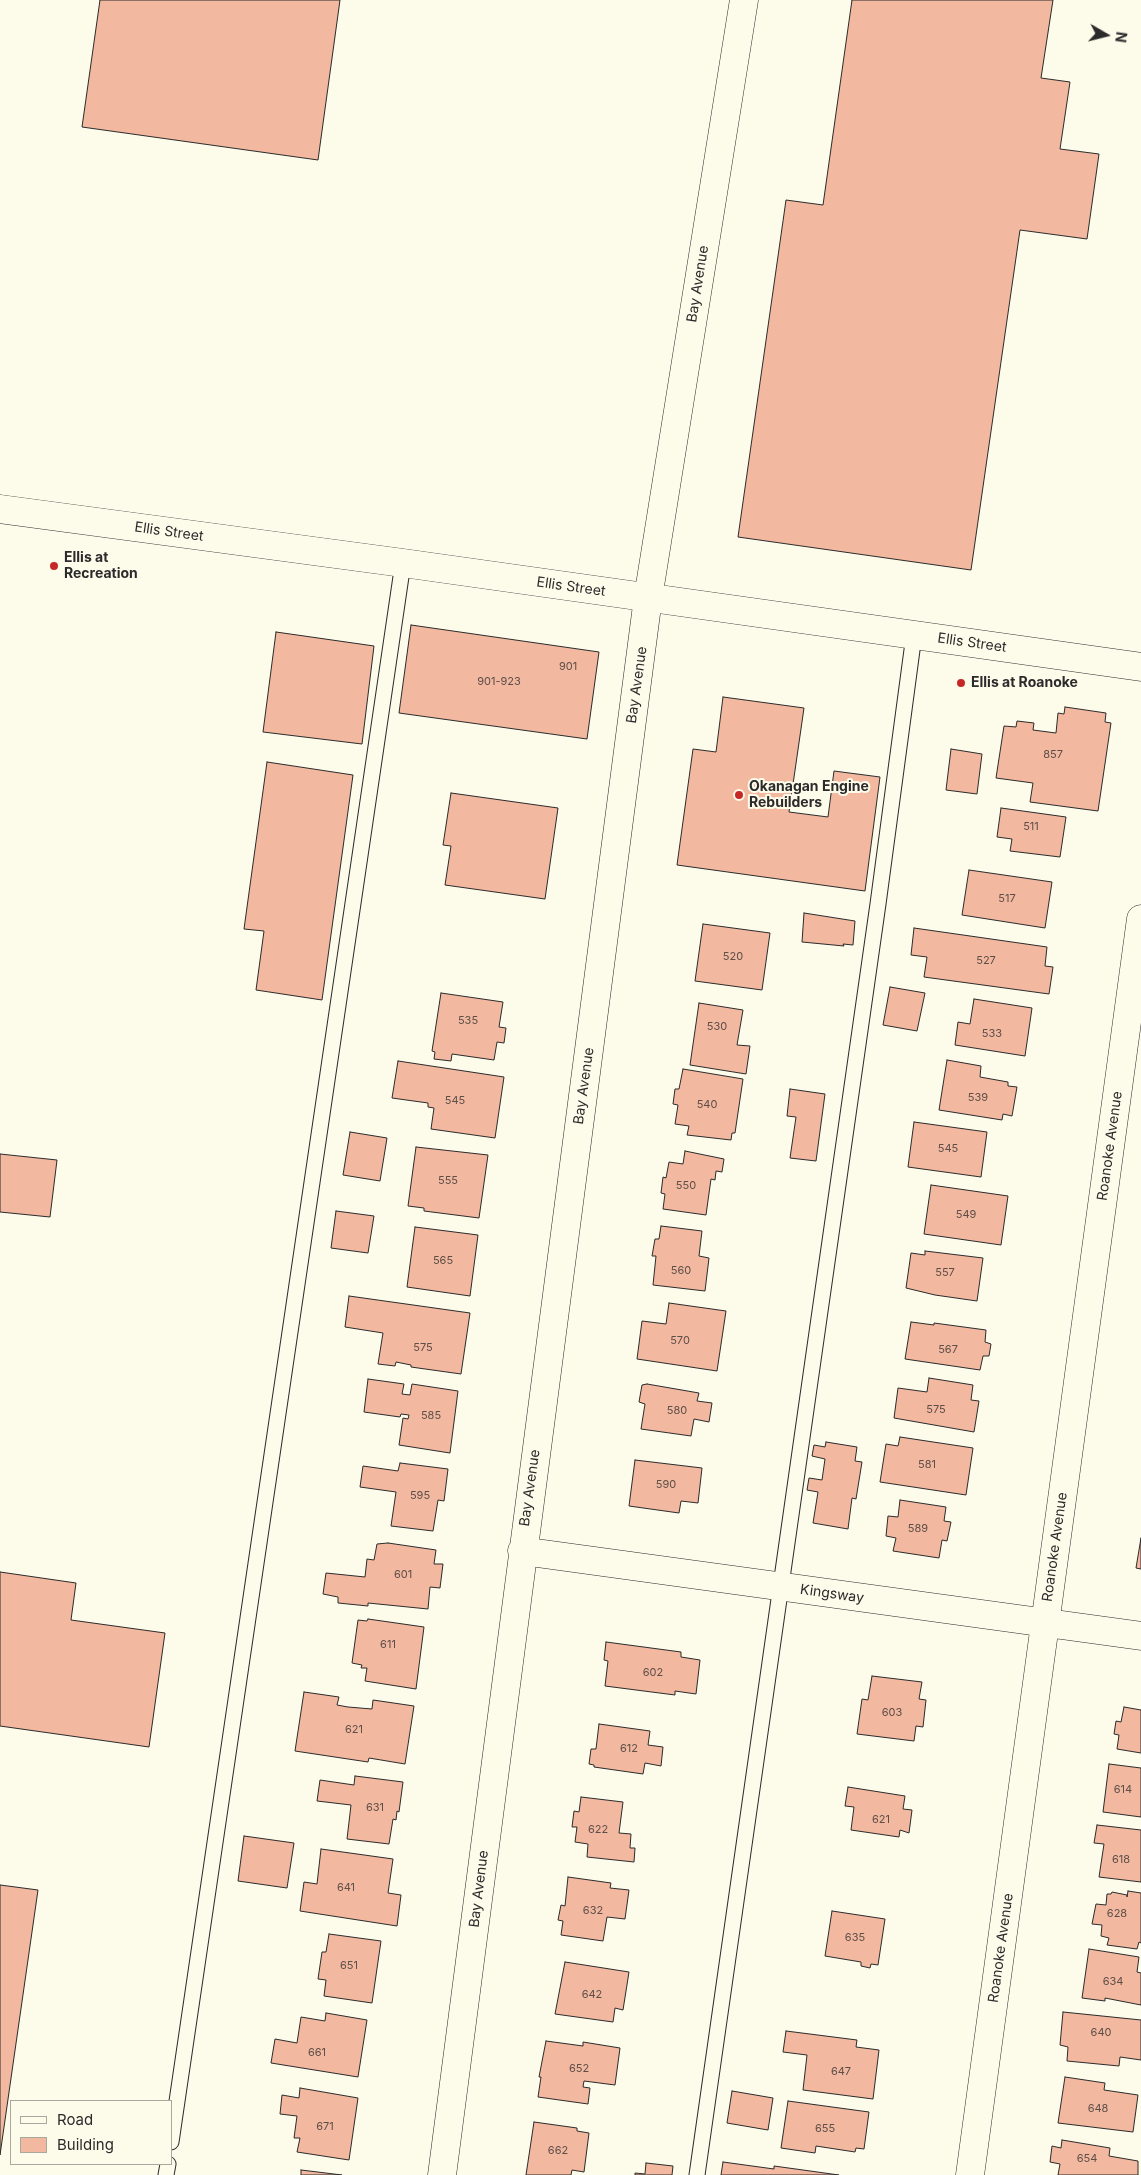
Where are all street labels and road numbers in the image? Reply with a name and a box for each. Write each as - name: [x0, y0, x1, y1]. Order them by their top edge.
- street label: Bay Avenue: [684, 244, 712, 324]
- street label: Ellis Street: [133, 519, 205, 545]
- street label: Ellis Street: [535, 574, 607, 600]
- street label: Ellis Street: [936, 630, 1008, 656]
- street label: Bay Avenue: [623, 645, 651, 725]
- street label: Bay Avenue: [570, 1046, 598, 1126]
- street label: Roanoke Avenue: [1094, 1090, 1126, 1202]
- street label: Bay Avenue: [516, 1448, 544, 1528]
- street label: Roanoke Avenue: [1039, 1491, 1071, 1603]
- street label: Kingsway: [799, 1581, 865, 1607]
- street label: Bay Avenue: [466, 1849, 492, 1929]
- street label: Roanoke Avenue: [985, 1892, 1017, 2004]

